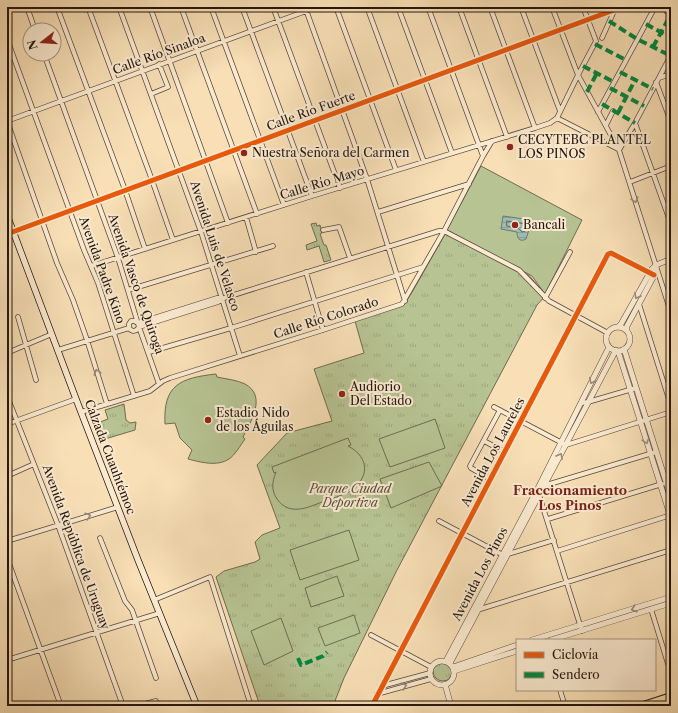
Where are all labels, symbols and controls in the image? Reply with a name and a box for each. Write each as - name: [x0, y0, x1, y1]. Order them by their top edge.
- north arrow: [22, 22, 62, 62]
- street label: Calle Río Sinaloa: [110, 30, 208, 77]
- text: N: [24, 38, 41, 52]
- street label: Calle Río Fuerte: [264, 87, 358, 134]
- place label: CECYTEBC PLANTEL LOS PINOS: [518, 132, 651, 161]
- marker: CECYTEBC PLANTEL LOS PINOS: [505, 142, 515, 152]
- place label: Nuestra Señora del Carmen: [252, 145, 410, 160]
- marker: Nuestra Señora del Carmen: [239, 148, 249, 158]
- street label: Calle Río Mayo: [278, 163, 366, 202]
- street label: Avenida Luis de Velasco: [187, 178, 244, 313]
- one-way arrow: [631, 196, 639, 203]
- street label: Avenida Vasco de Quiroga: [105, 211, 168, 357]
- street label: Avenida Padre Kino: [76, 213, 129, 325]
- place label: Bancali: [523, 217, 565, 232]
- marker: Bancali: [510, 220, 520, 230]
- one-way arrow: [634, 292, 641, 299]
- street label: Calle Río Colorado: [272, 294, 380, 342]
- one-way arrow: [93, 369, 102, 376]
- one-way arrow: [589, 377, 597, 385]
- place label: Audiorio Del Estado: [349, 379, 412, 408]
- marker: Audiorio Del Estado: [337, 389, 347, 399]
- street label: Avenida Los Laureles: [457, 395, 528, 510]
- street label: Calzada Cuauhtémoc: [82, 397, 139, 516]
- place label: Estadio Nido de los Águilas: [216, 405, 293, 434]
- marker: Estadio Nido de los Águilas: [203, 415, 213, 425]
- one-way arrow: [642, 438, 650, 445]
- one-way arrow: [556, 453, 563, 460]
- street label: Avenida República de Uruguay: [39, 462, 113, 631]
- park label: Parque Ciudad Deportiva: [308, 481, 393, 510]
- district label: Fraccionamiento Los Pinos: [513, 482, 627, 513]
- one-way arrow: [84, 512, 91, 521]
- street label: Avenida Los Pinos: [448, 524, 511, 624]
- one-way arrow: [630, 604, 637, 612]
- legend: [516, 639, 656, 691]
- text: Ciclovía: [552, 647, 599, 662]
- text: Sendero: [552, 667, 600, 682]
- one-way arrow: [401, 682, 408, 691]

